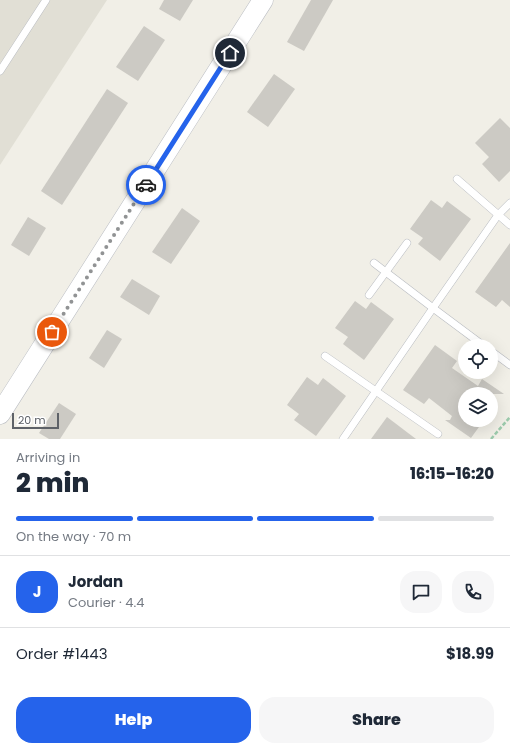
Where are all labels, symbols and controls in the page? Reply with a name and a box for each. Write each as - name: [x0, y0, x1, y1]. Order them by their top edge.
- pin: [213, 36, 247, 70]
- icon: home: [219, 42, 241, 64]
- courier: [126, 165, 166, 205]
- icon: car: [135, 174, 157, 196]
- pin: [35, 315, 69, 349]
- icon: bag: [41, 321, 63, 343]
- map controls: [458, 339, 498, 427]
- button: locate: [458, 339, 498, 379]
- button: layers: [458, 387, 498, 427]
- scale bar: [12, 411, 59, 430]
- text: 20 m: [18, 412, 46, 428]
- text: Arriving in: [16, 448, 80, 467]
- text: 16:15–16:20: [410, 463, 494, 484]
- text: 2 min: [16, 465, 89, 501]
- text: On the way · 70 m: [16, 527, 131, 546]
- text: Jordan: [68, 571, 123, 592]
- button: chat: [400, 571, 442, 613]
- button: phone: [452, 571, 494, 613]
- text: J: [33, 581, 41, 602]
- text: Courier · 4.4: [68, 593, 144, 612]
- text: Order #1443: [16, 643, 108, 664]
- text: $18.99: [446, 643, 494, 664]
- button: Help: [16, 697, 251, 743]
- button: Share: [259, 697, 494, 743]

